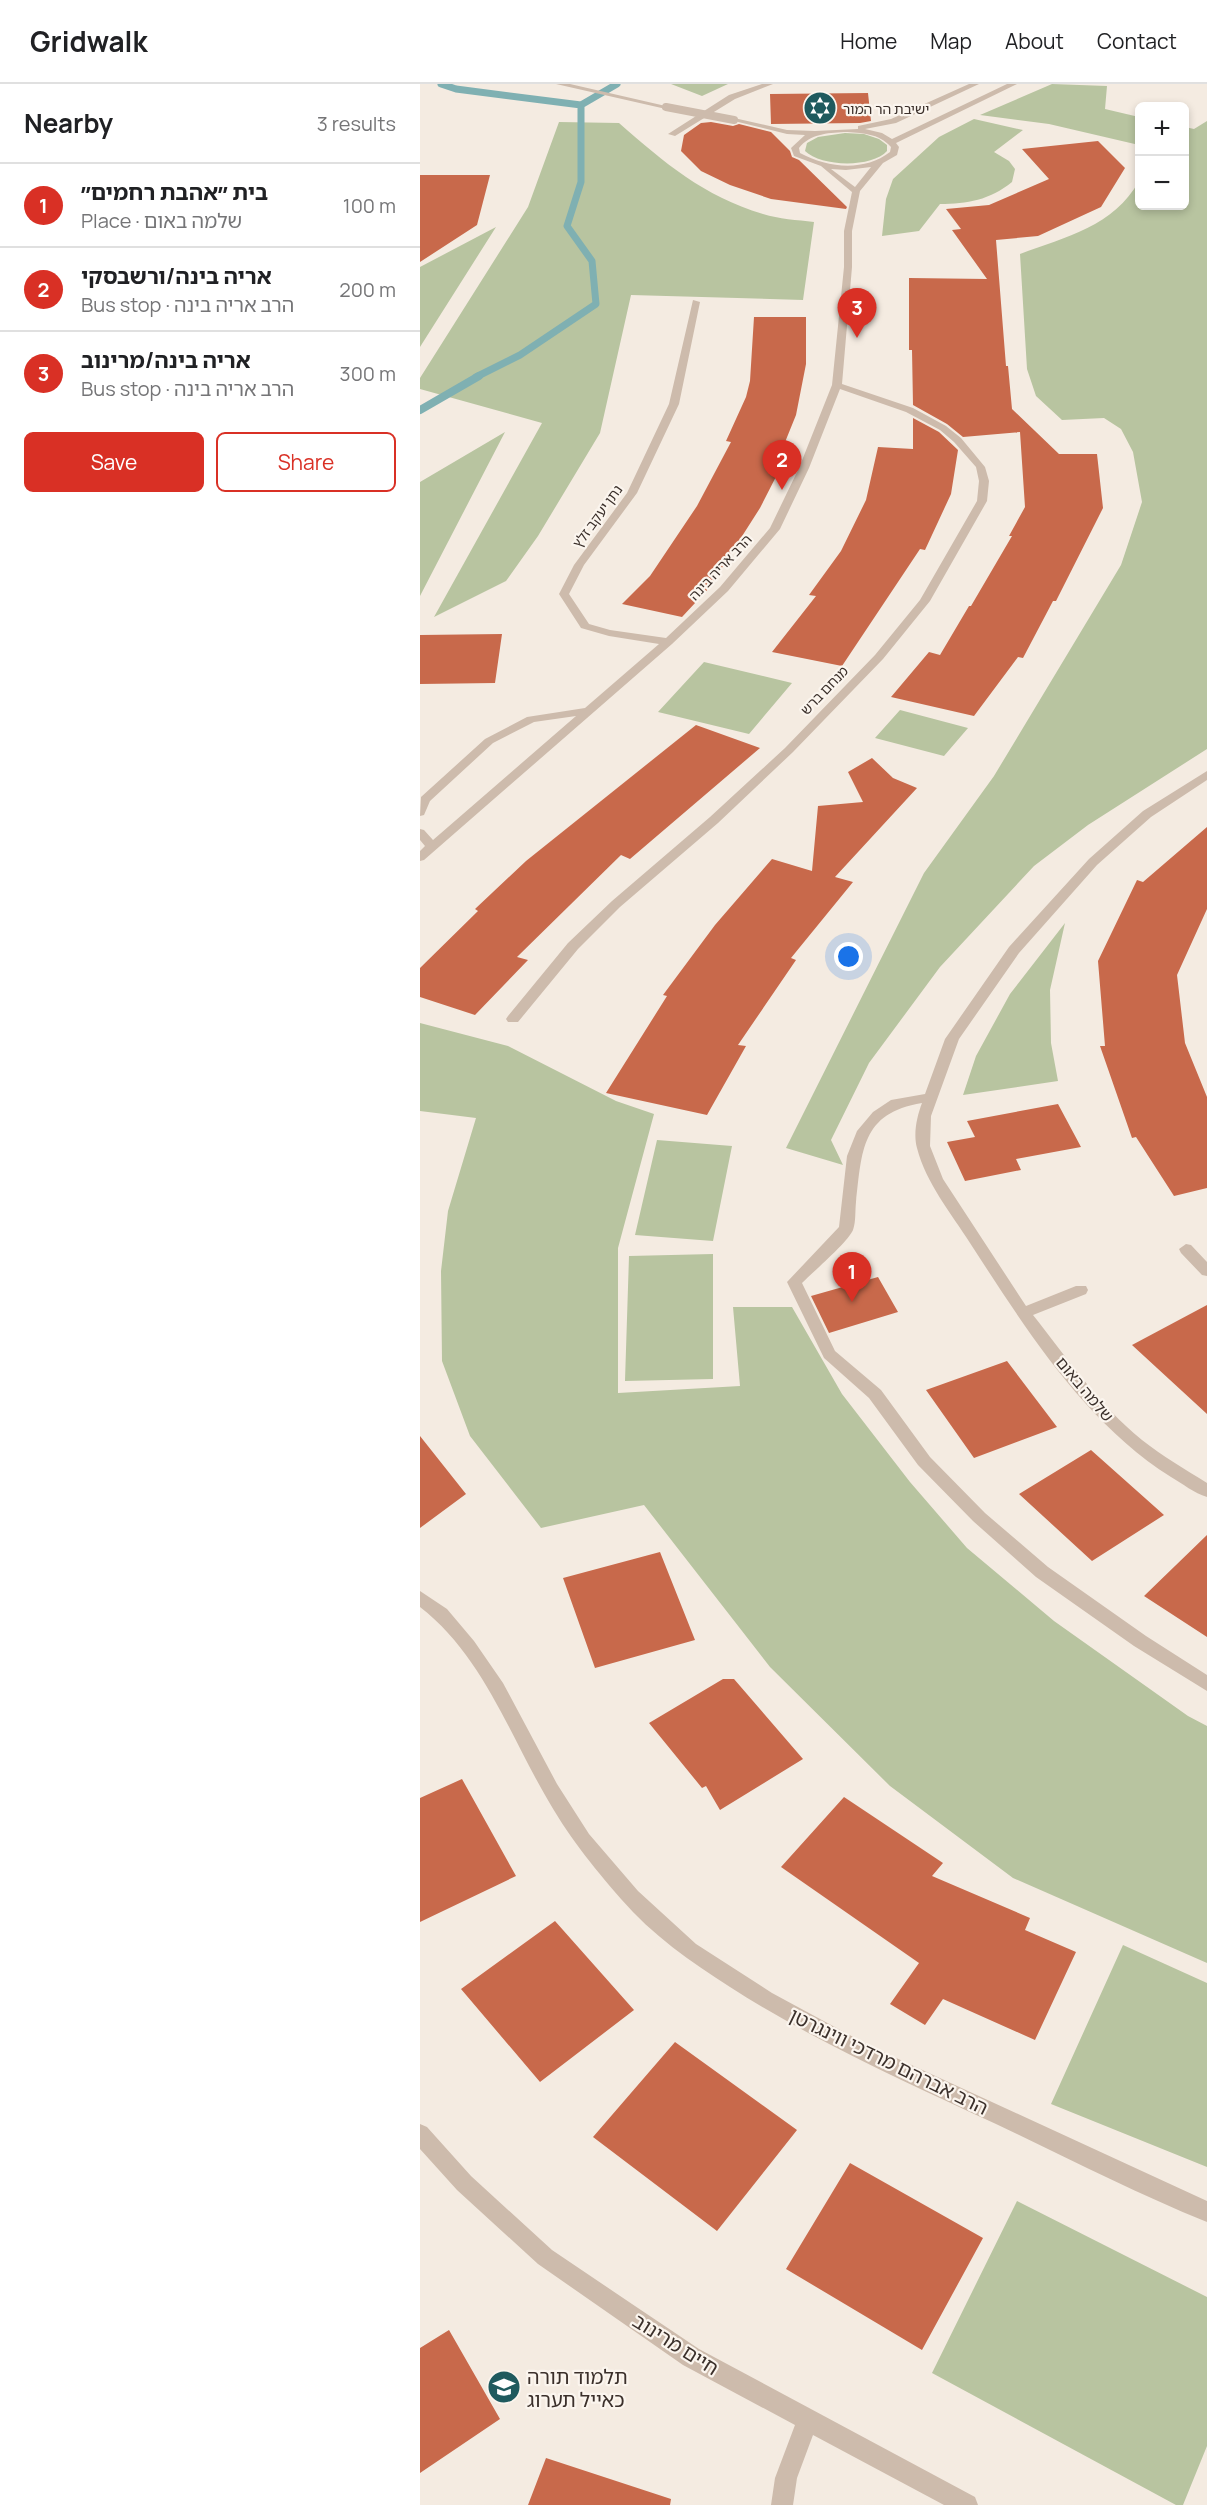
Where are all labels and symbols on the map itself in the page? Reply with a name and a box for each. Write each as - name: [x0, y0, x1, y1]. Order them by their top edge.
- synagogue icon: ישיבת הר המור: [802, 90, 838, 126]
- place label: ישיבת הר המור: [843, 99, 929, 118]
- pin: 3: [838, 288, 876, 338]
- pin: 2: [762, 440, 802, 490]
- street label: נתן יעקב זלץ: [568, 481, 626, 551]
- street label: הרב אריה בינה: [684, 530, 756, 604]
- street label: מנחם ברש: [796, 661, 852, 719]
- your location: [834, 942, 863, 971]
- pin: 1: [832, 1252, 872, 1302]
- street label: שלמה באום: [1051, 1352, 1119, 1426]
- street label: הרב אברהם מרדכי ווינגרטן: [785, 2001, 993, 2121]
- street label: חיים מרינוב: [628, 2307, 724, 2381]
- place label: תלמוד תורה כאייל תערוג: [527, 2363, 628, 2413]
- school or university icon: תלמוד תורה כאייל תערוג: [486, 2369, 522, 2405]

